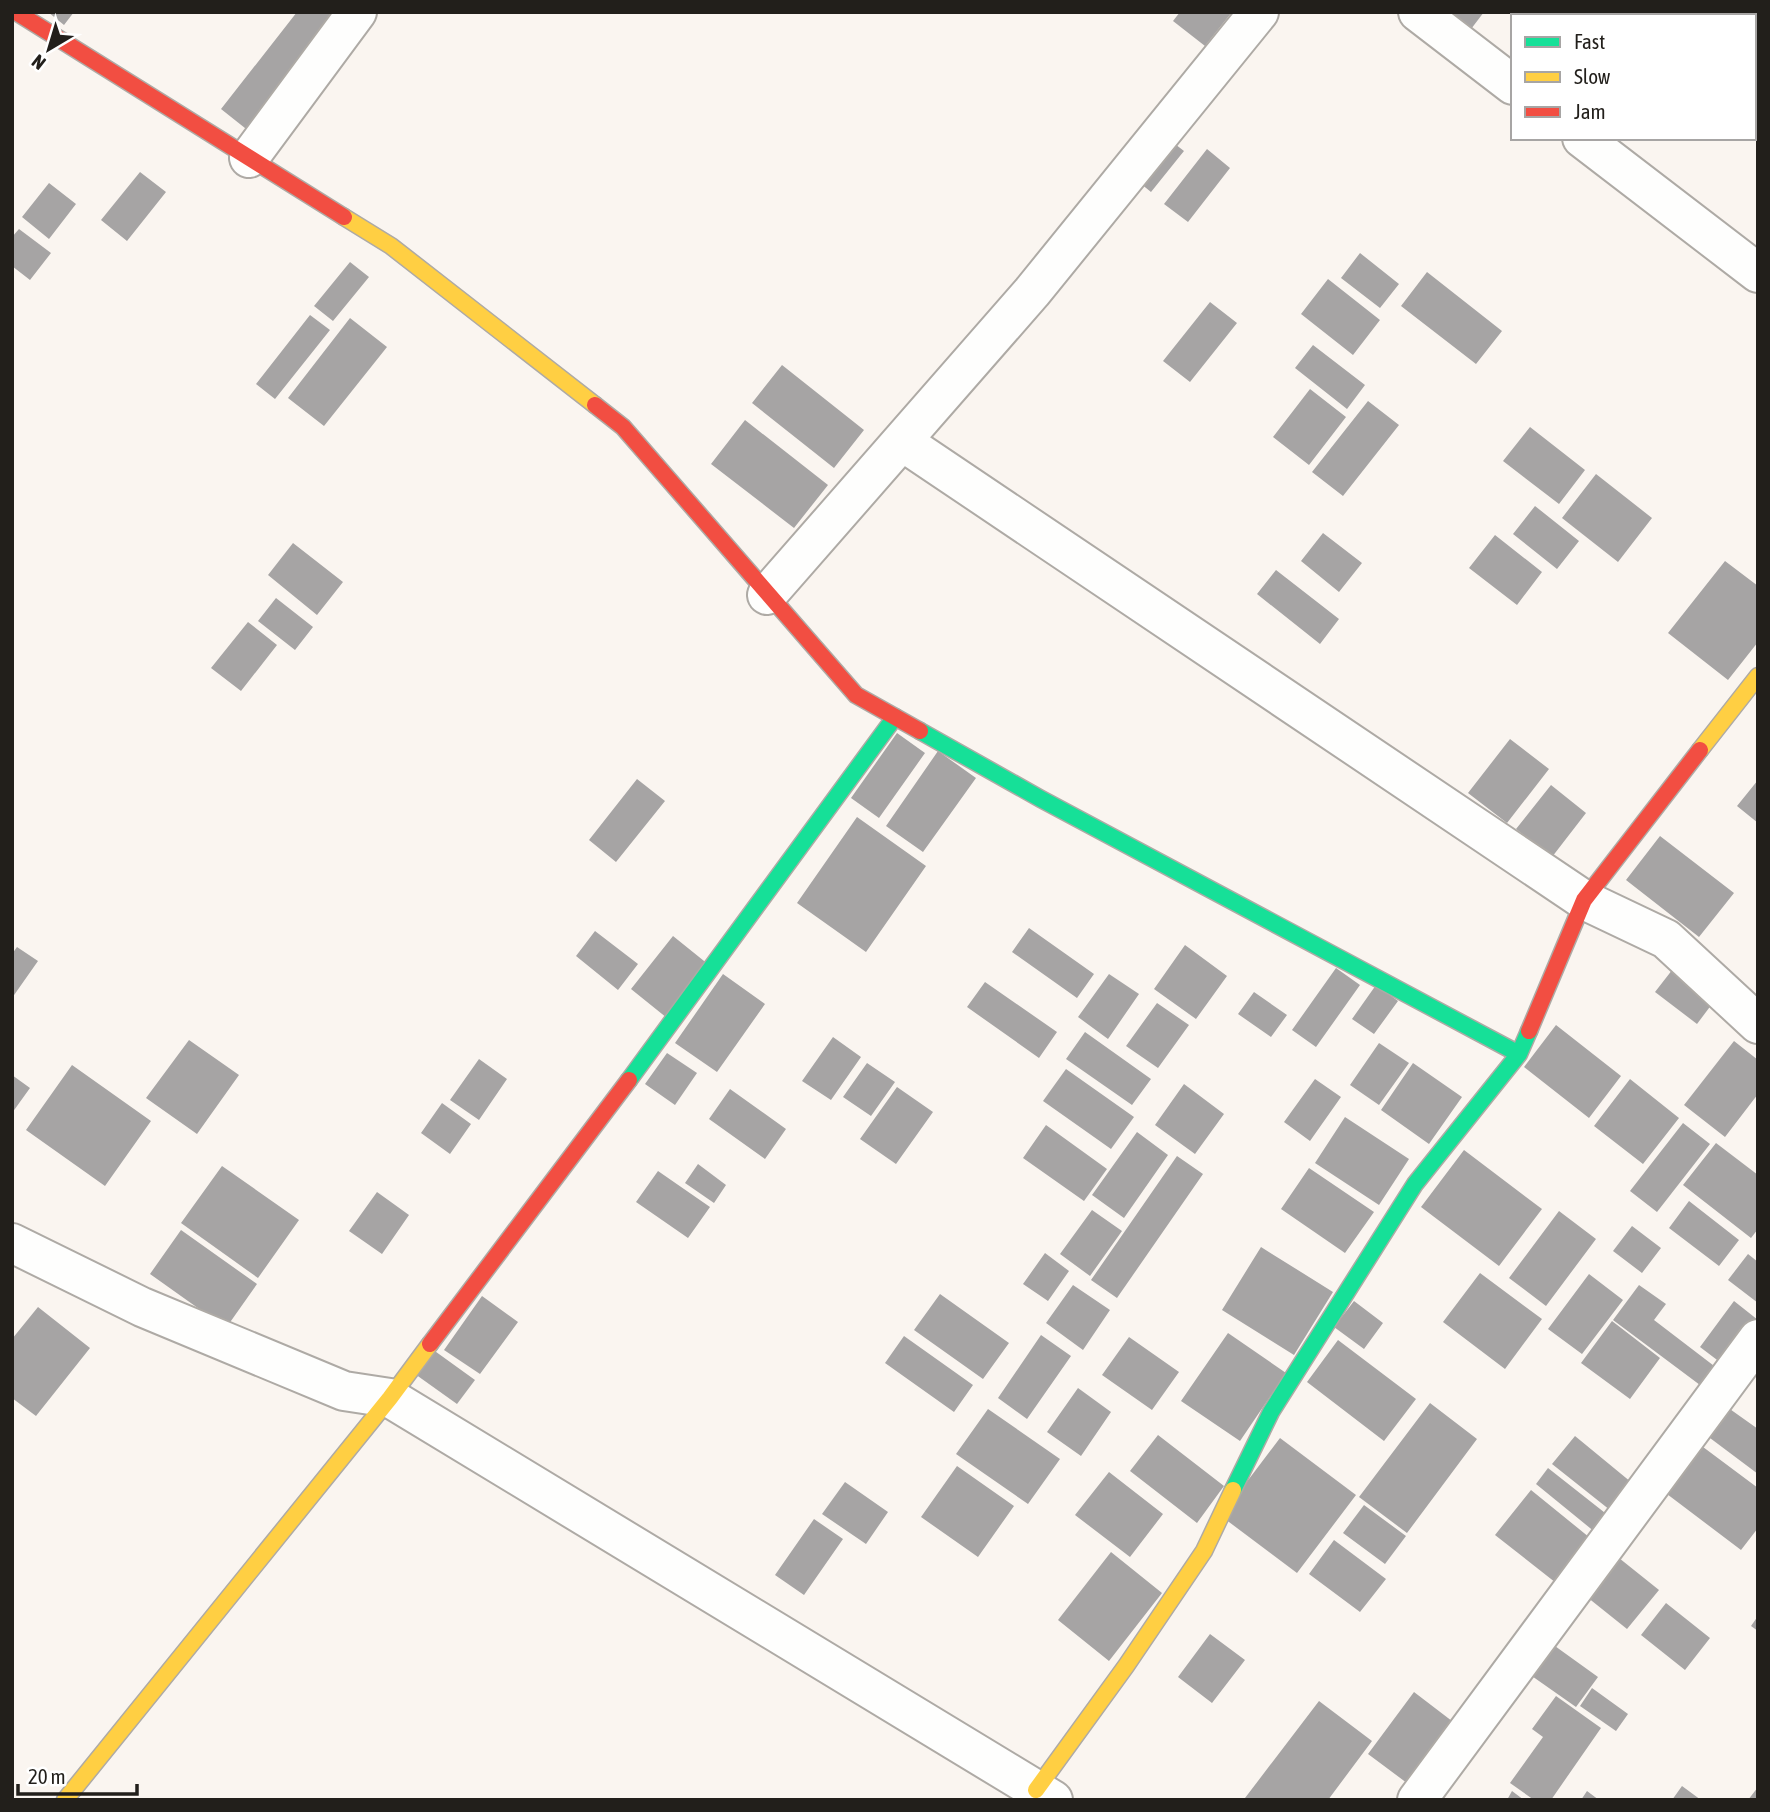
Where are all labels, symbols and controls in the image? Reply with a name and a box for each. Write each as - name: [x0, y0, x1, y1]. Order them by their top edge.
- north arrow: [14, 14, 84, 84]
- legend: [1511, 14, 1756, 140]
- text: Fast: [1574, 29, 1605, 53]
- text: N: [27, 50, 50, 75]
- text: Slow: [1574, 64, 1611, 88]
- text: Jam: [1574, 99, 1606, 123]
- scale bar: [18, 1752, 136, 1796]
- text: 20 m: [28, 1764, 66, 1788]

